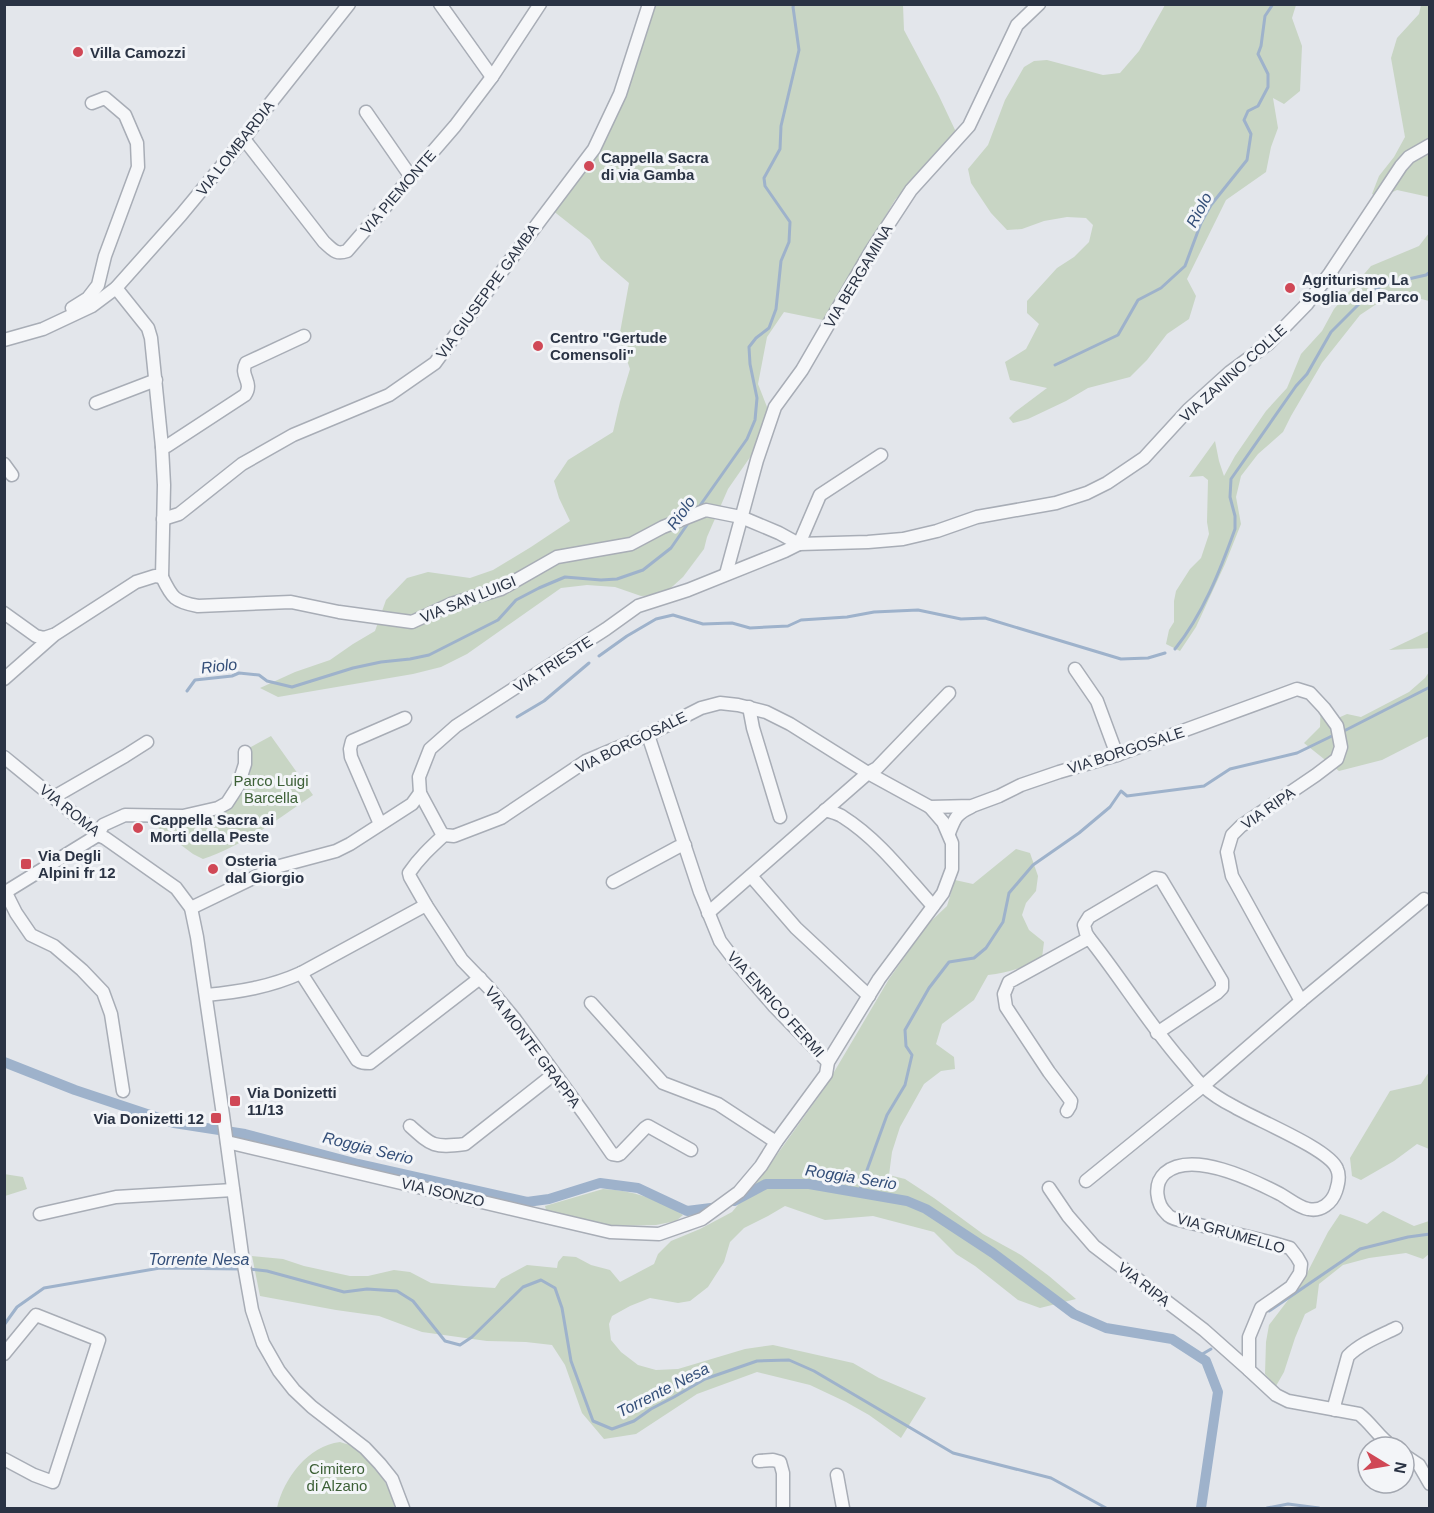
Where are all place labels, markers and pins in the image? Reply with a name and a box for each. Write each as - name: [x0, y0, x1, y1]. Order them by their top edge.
- place label: Villa Camozzi: [90, 44, 186, 61]
- marker: Villa Camozzi: [71, 45, 85, 59]
- place label: Cappella Sacra di via Gamba: [601, 149, 709, 183]
- marker: Cappella Sacra di via Gamba: [582, 159, 596, 173]
- place label: Agriturismo La Soglia del Parco: [1302, 271, 1419, 305]
- marker: Agriturismo La Soglia del Parco: [1283, 281, 1297, 295]
- place label: Centro "Gertude Comensoli": [550, 329, 667, 363]
- marker: Centro "Gertude Comensoli": [531, 339, 545, 353]
- place label: Cappella Sacra ai Morti della Peste: [150, 811, 274, 845]
- marker: Cappella Sacra ai Morti della Peste: [131, 821, 145, 835]
- place label: Via Degli Alpini fr 12: [38, 847, 116, 881]
- place label: Osteria dal Giorgio: [225, 852, 304, 886]
- marker: Via Degli Alpini fr 12: [19, 857, 33, 871]
- marker: Osteria dal Giorgio: [206, 862, 220, 876]
- place label: Via Donizetti 11/13: [247, 1084, 337, 1118]
- marker: Via Donizetti 11/13: [228, 1094, 242, 1108]
- place label: Via Donizetti 12: [93, 1110, 204, 1127]
- marker: Via Donizetti 12: [209, 1111, 223, 1125]

